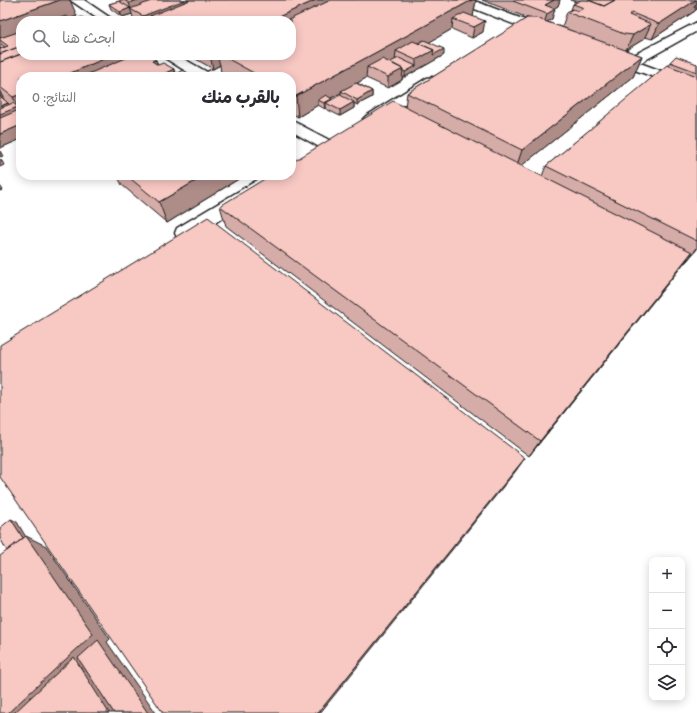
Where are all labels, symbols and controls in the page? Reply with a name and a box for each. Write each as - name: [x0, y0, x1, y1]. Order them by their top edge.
- search box: [16, 16, 296, 60]
- icon: search: [30, 27, 52, 49]
- text: ابحث هنا: [62, 29, 116, 47]
- text: بالقرب منك: [202, 87, 280, 107]
- text: النتائج: 0: [32, 90, 76, 105]
- map controls: [649, 557, 685, 701]
- button: +: [649, 557, 685, 593]
- button: −: [649, 593, 685, 629]
- button: locate: [649, 629, 685, 665]
- button: layers: [649, 665, 685, 701]

